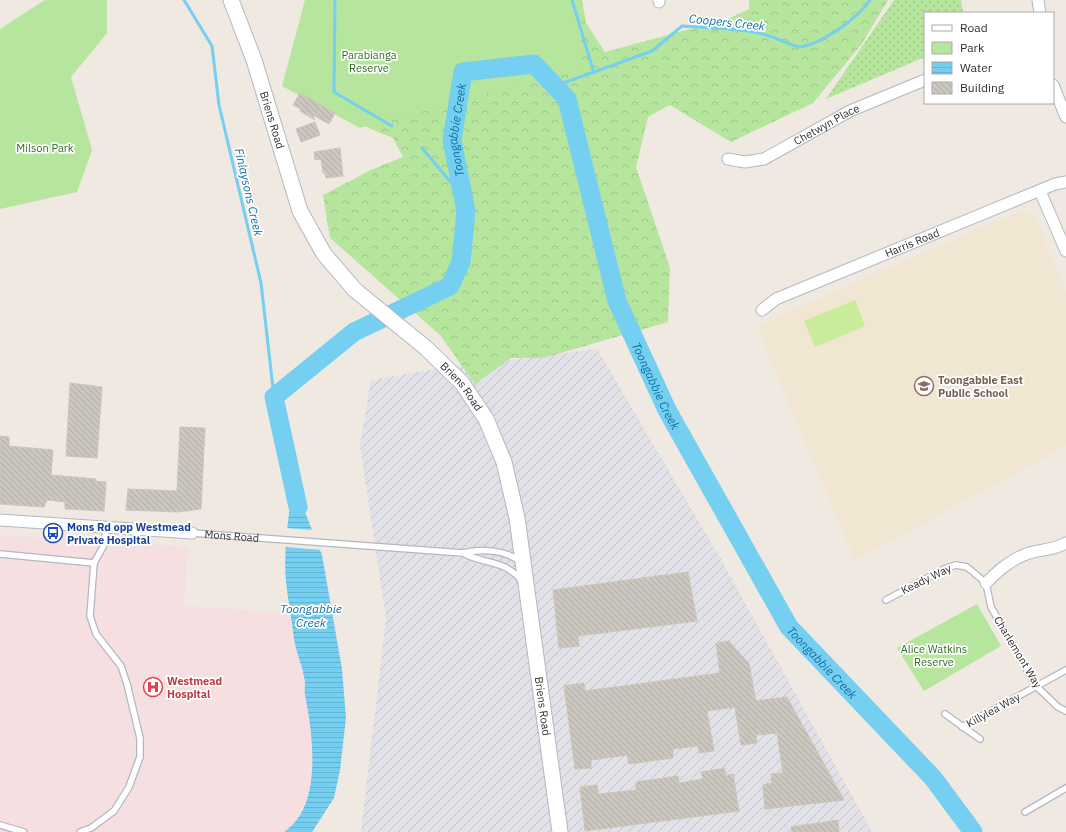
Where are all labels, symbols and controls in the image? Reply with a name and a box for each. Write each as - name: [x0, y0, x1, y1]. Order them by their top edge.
- water label: Coopers Creek: [688, 11, 766, 34]
- legend: [924, 12, 1054, 104]
- text: Road: [960, 20, 988, 35]
- text: Park: [960, 40, 985, 55]
- park label: Parabianga Reserve: [341, 48, 397, 75]
- text: Water: [960, 60, 993, 75]
- text: Building: [960, 80, 1005, 95]
- water label: Toongabbie Creek: [444, 81, 469, 178]
- street label: Briens Road: [257, 89, 288, 151]
- street label: Chetwyn Place: [791, 101, 861, 148]
- park label: Milson Park: [16, 141, 74, 155]
- water label: Finlaysons Creek: [232, 147, 267, 238]
- street label: Harris Road: [883, 225, 941, 260]
- water label: Toongabbie Creek: [629, 340, 684, 433]
- street label: Briens Road: [437, 359, 486, 414]
- place label: Toongabbie East Public School: [938, 373, 1023, 400]
- school or university icon: Toongabbie East Public School: [913, 375, 935, 397]
- place label: Mons Rd opp Westmead Private Hospital: [67, 520, 191, 547]
- bus stop icon: Mons Rd opp Westmead Private Hospital: [42, 522, 64, 544]
- street label: Mons Road: [204, 527, 260, 545]
- street label: Keady Way: [899, 561, 954, 597]
- water label: Toongabbie Creek: [280, 601, 342, 630]
- street label: Charlemont Way: [991, 613, 1045, 691]
- water label: Toongabbie Creek: [784, 623, 861, 702]
- park label: Alice Watkins Reserve: [901, 642, 967, 669]
- place label: Westmead Hospital: [167, 674, 222, 701]
- hospital icon: Westmead Hospital: [142, 676, 164, 698]
- street label: Briens Road: [532, 676, 554, 737]
- street label: Killylea Way: [964, 689, 1023, 731]

